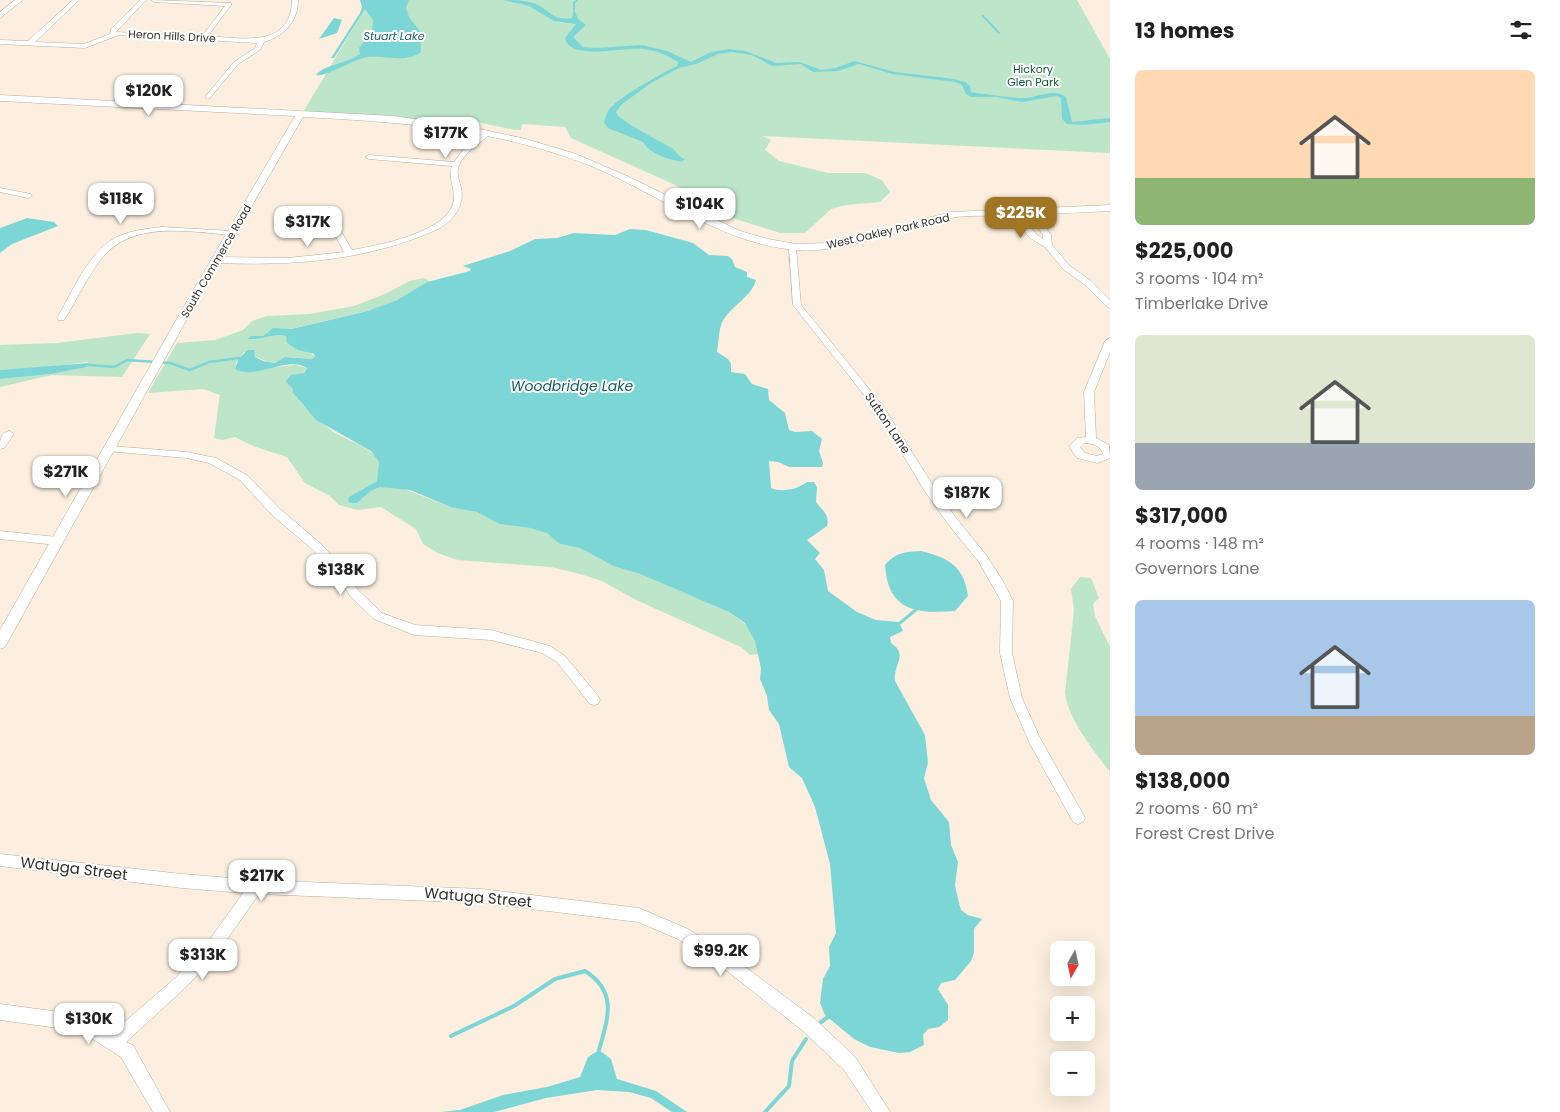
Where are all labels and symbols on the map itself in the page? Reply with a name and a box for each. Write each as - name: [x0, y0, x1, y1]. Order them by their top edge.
- street label: Heron Hills Drive: [128, 26, 216, 46]
- water label: Stuart Lake: [364, 28, 425, 44]
- park label: Hickory Glen Park: [1007, 61, 1059, 90]
- pin: $120K: [114, 74, 184, 117]
- pin: $177K: [411, 116, 481, 159]
- pin: $118K: [86, 182, 156, 225]
- pin: $104K: [665, 188, 735, 230]
- pin: $225K: [986, 196, 1056, 239]
- street label: South Commerce Road: [177, 201, 255, 321]
- pin: $317K: [273, 206, 343, 248]
- street label: West Oakley Park Road: [825, 209, 951, 253]
- water label: Woodbridge Lake: [511, 376, 633, 396]
- street label: Sutton Lane: [861, 389, 915, 457]
- pin: $271K: [31, 456, 101, 498]
- pin: $187K: [932, 476, 1002, 519]
- pin: $138K: [306, 554, 376, 596]
- street label: Watuga Street: [19, 851, 129, 885]
- pin: $217K: [227, 860, 297, 902]
- street label: Watuga Street: [423, 882, 533, 912]
- pin: $99.2K: [680, 934, 762, 977]
- pin: $313K: [168, 938, 238, 981]
- north arrow: [1050, 941, 1095, 986]
- pin: $130K: [54, 1002, 124, 1045]

